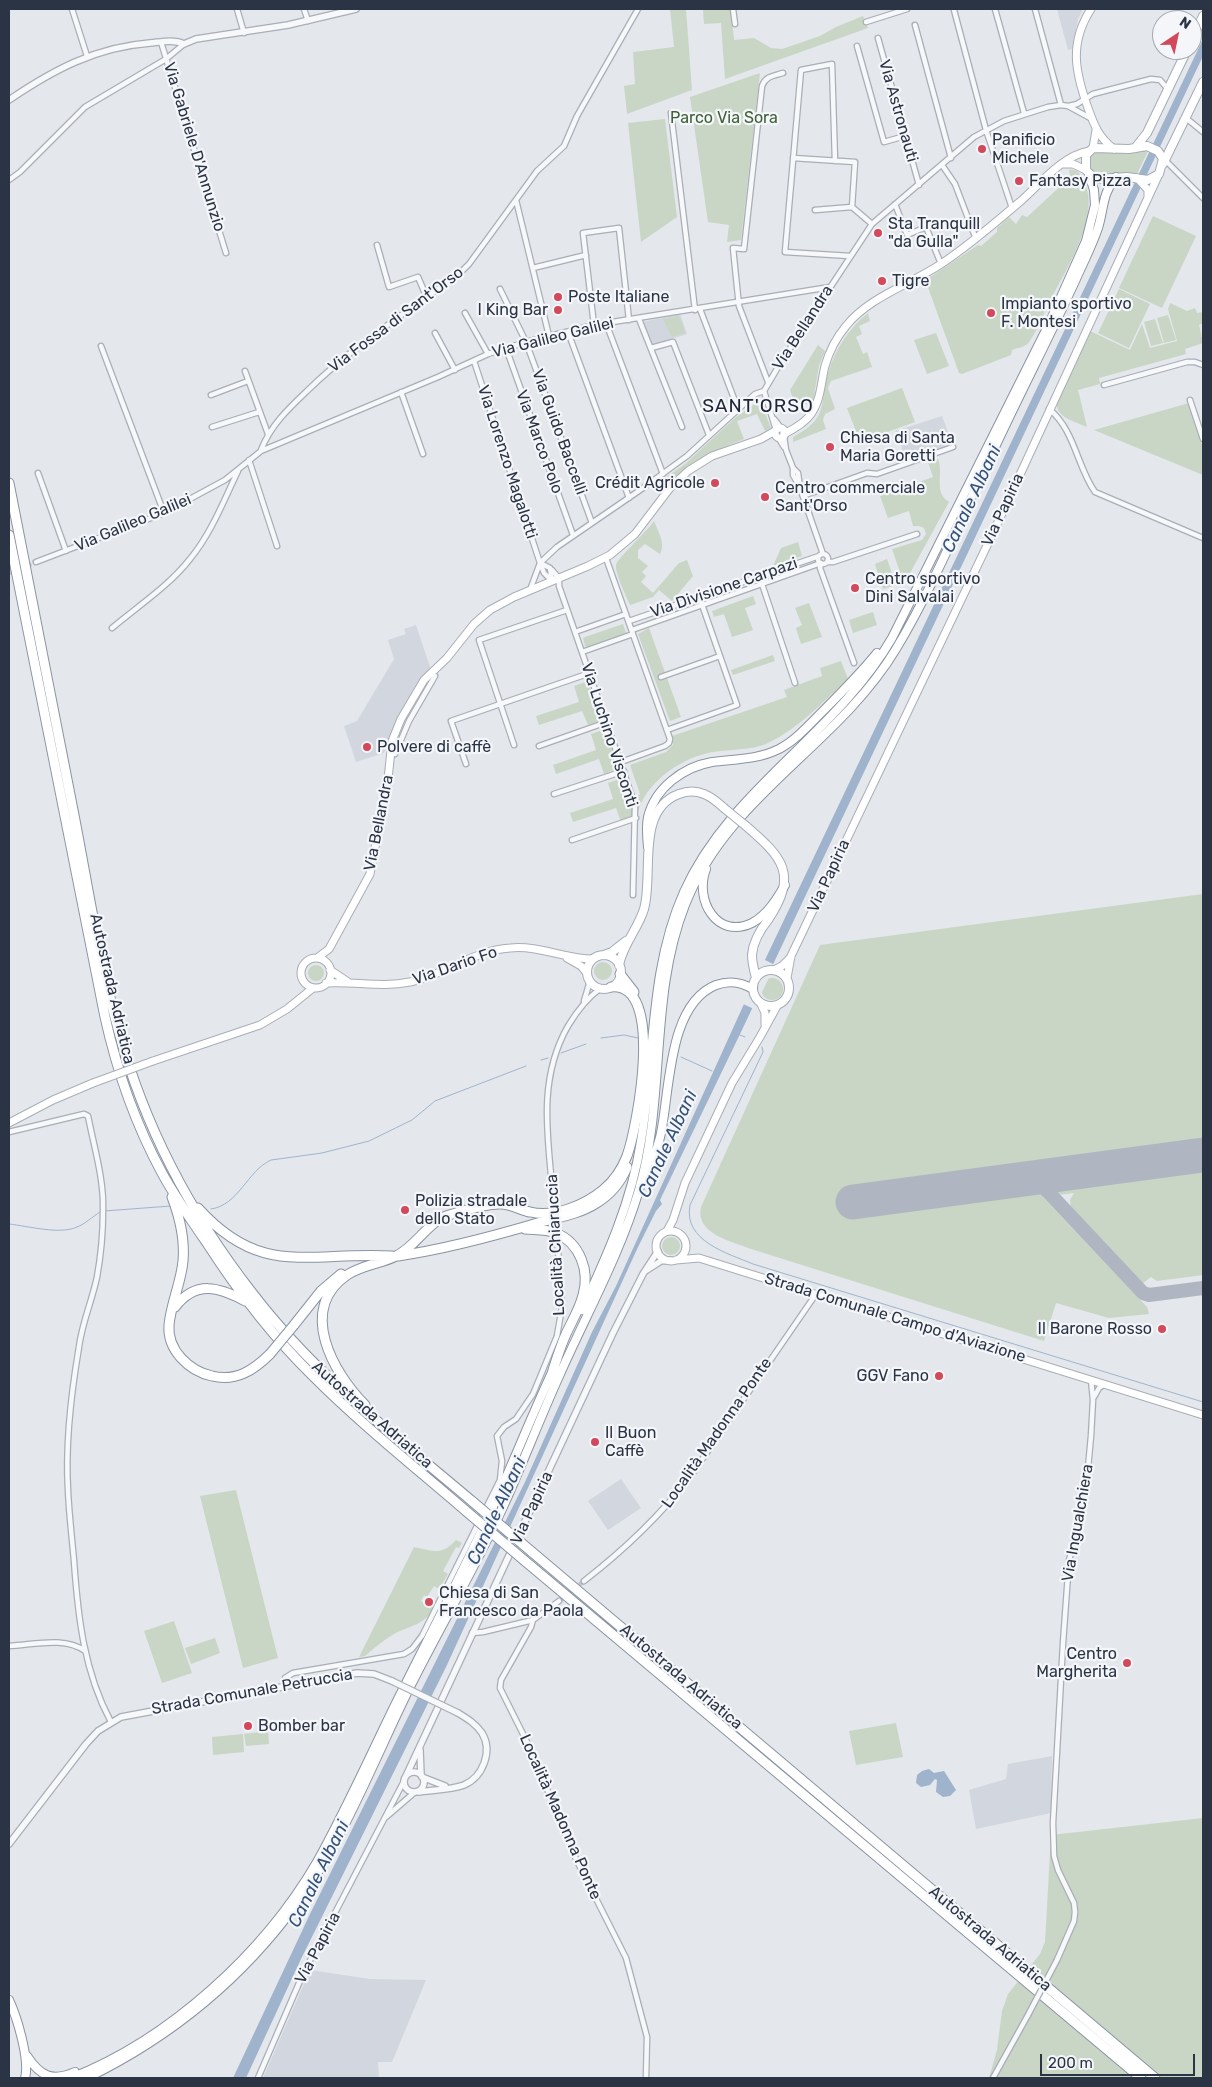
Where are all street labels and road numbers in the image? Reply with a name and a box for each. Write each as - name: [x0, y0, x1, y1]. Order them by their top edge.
- street label: Via Astronauti: [874, 58, 922, 164]
- street label: Via Gabriele D'Annunzio: [159, 60, 229, 234]
- street label: Via Fossa di Sant'Orso: [325, 263, 467, 377]
- street label: Via Bellandra: [768, 282, 838, 374]
- street label: Via Galileo Galilei: [490, 314, 616, 362]
- street label: Via Guido Baccelli: [527, 367, 591, 497]
- street label: Via Lorenzo Magalotti: [473, 383, 541, 541]
- street label: Via Marco Polo: [511, 388, 567, 496]
- street label: Via Papiria: [978, 471, 1028, 549]
- street label: Via Galileo Galilei: [72, 490, 194, 556]
- street label: Via Divisione Carpazi: [648, 554, 800, 622]
- street label: Via Luchino Visconti: [577, 660, 641, 810]
- street label: Via Bellandra: [360, 773, 398, 873]
- street label: Via Papiria: [804, 837, 854, 915]
- street label: Autostrada Adriatica: [85, 912, 139, 1066]
- street label: Via Dario Fo: [410, 943, 500, 989]
- street label: Località Chiaruccia: [543, 1174, 569, 1316]
- street label: Strada Comunale Campo d'Aviazione: [762, 1269, 1028, 1367]
- street label: Località Madonna Ponte: [658, 1354, 776, 1512]
- street label: Autostrada Adriatica: [308, 1357, 436, 1473]
- street label: Via Ingualchiera: [1058, 1463, 1098, 1583]
- street label: Via Papiria: [507, 1469, 557, 1547]
- street label: Autostrada Adriatica: [616, 1620, 746, 1734]
- street label: Strada Comunale Petruccia: [150, 1665, 354, 1719]
- street label: Località Madonna Ponte: [515, 1731, 605, 1903]
- street label: Autostrada Adriatica: [925, 1882, 1055, 1996]
- street label: Via Papiria: [291, 1909, 345, 1987]

